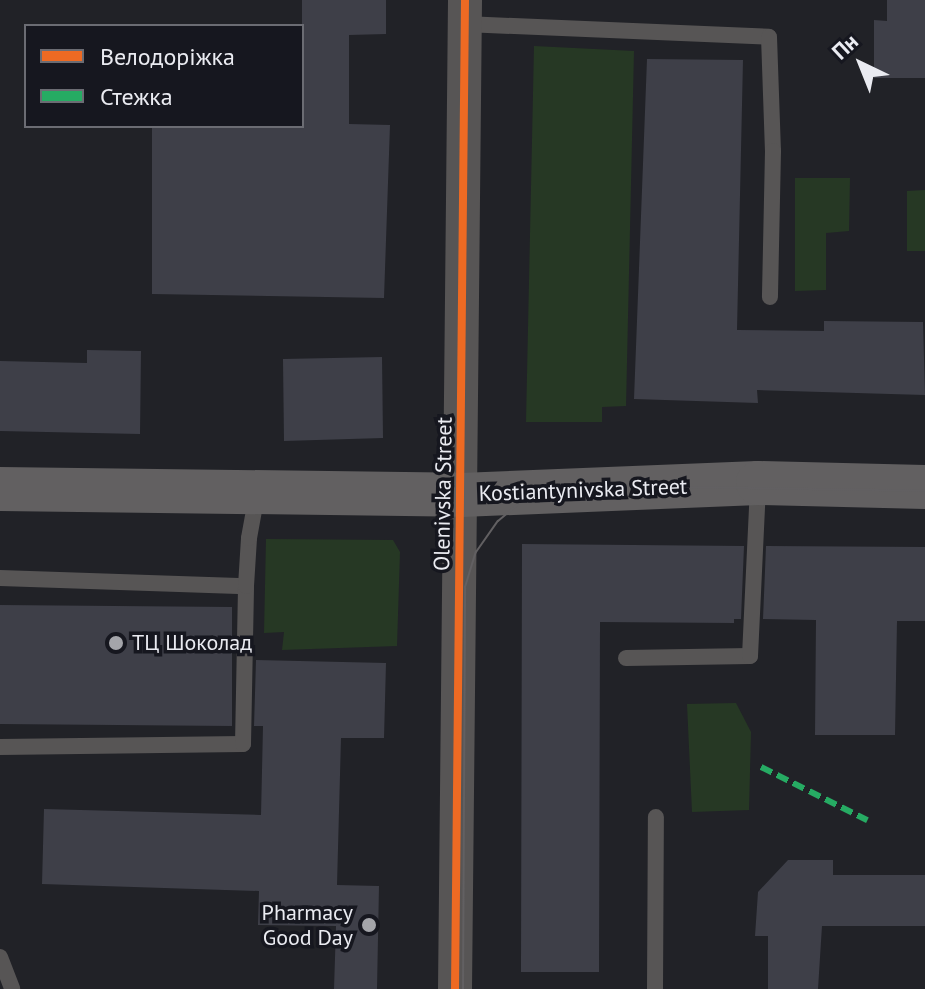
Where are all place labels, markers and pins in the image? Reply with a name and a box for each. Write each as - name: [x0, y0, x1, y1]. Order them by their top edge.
- place label: ТЦ Шоколад: [132, 630, 252, 656]
- marker: ТЦ Шоколад: [107, 634, 125, 652]
- place label: Pharmacy Good Day: [262, 899, 353, 950]
- marker: Pharmacy Good Day: [360, 916, 378, 934]

